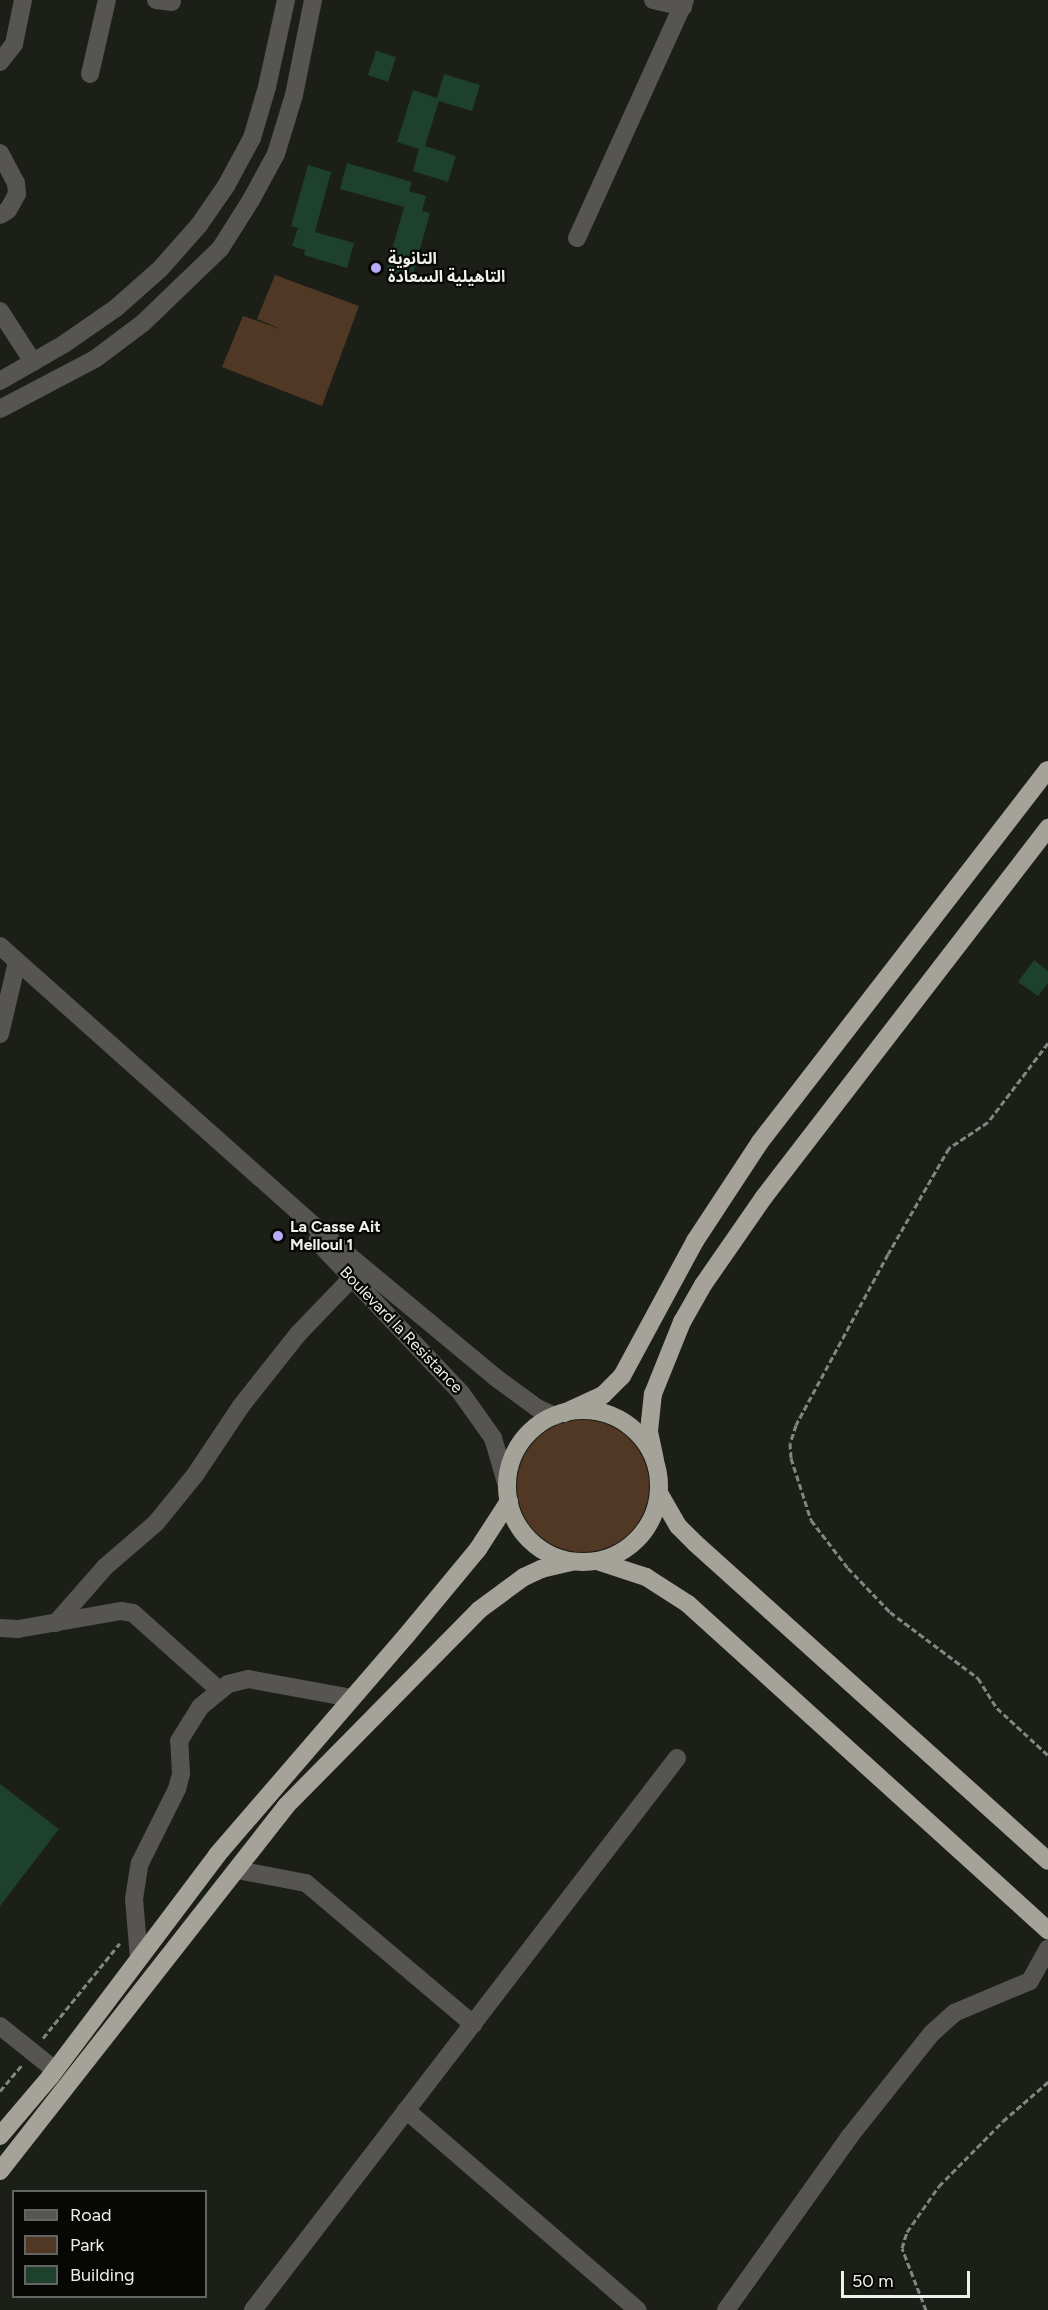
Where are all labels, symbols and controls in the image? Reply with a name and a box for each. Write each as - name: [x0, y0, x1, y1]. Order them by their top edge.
- place label: التانوية التاهيلية السعادة: [388, 249, 505, 287]
- marker: التانوية التاهيلية السعادة: [369, 261, 383, 275]
- place label: La Casse Ait Melloul 1: [290, 1217, 381, 1255]
- marker: La Casse Ait Melloul 1: [271, 1229, 285, 1243]
- street label: Boulevard la Resistance: [336, 1263, 466, 1397]
- legend: [12, 2190, 207, 2298]
- text: Road: [70, 2204, 111, 2226]
- text: Park: [70, 2234, 104, 2256]
- scale bar: [844, 2259, 973, 2297]
- text: Building: [70, 2264, 135, 2286]
- text: 50 m: [852, 2270, 894, 2292]

